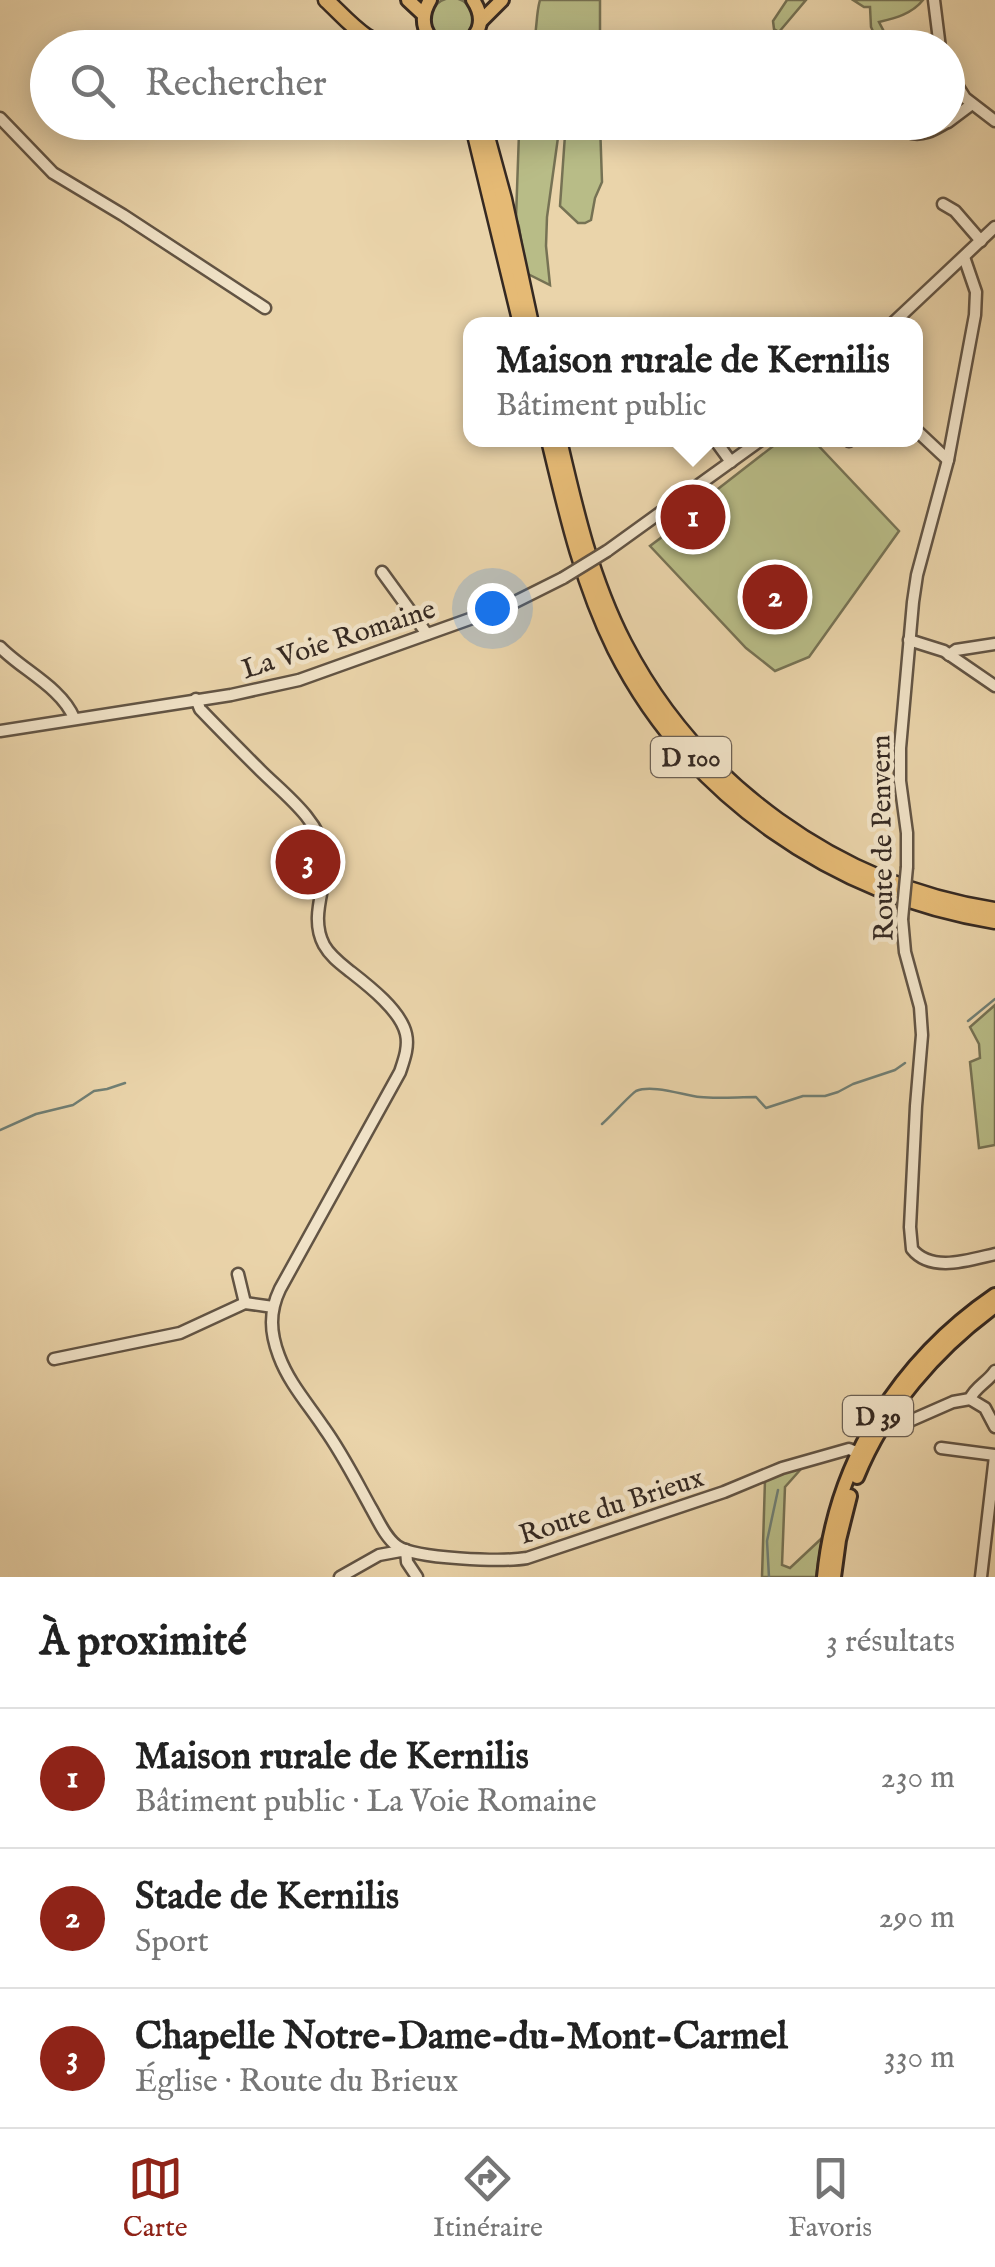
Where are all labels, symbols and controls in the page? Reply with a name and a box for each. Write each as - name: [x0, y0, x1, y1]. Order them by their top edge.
- search box: [30, 30, 965, 140]
- icon: search: [65, 58, 120, 113]
- text: Rechercher: [145, 61, 327, 109]
- popup: [463, 317, 923, 447]
- text: Maison rurale de Kernilis: [496, 338, 890, 386]
- text: Bâtiment public: [496, 386, 707, 427]
- pin: 1: [660, 480, 726, 554]
- pin: 2: [742, 560, 808, 634]
- your location: [467, 583, 518, 634]
- street label: La Voie Romaine: [238, 593, 440, 688]
- street label: Route de Penvern: [864, 734, 903, 942]
- road number: D 100: [651, 737, 731, 777]
- pin: 3: [276, 824, 340, 900]
- road number: D 39: [843, 1396, 913, 1436]
- street label: Route du Brieux: [515, 1461, 709, 1554]
- text: À proximité: [40, 1616, 247, 1669]
- text: 3 résultats: [826, 1622, 955, 1663]
- text: Maison rurale de Kernilis: [135, 1734, 529, 1782]
- text: 1: [67, 1758, 78, 1799]
- text: 230 m: [881, 1758, 955, 1799]
- text: Bâtiment public · La Voie Romaine: [135, 1782, 597, 1823]
- text: Stade de Kernilis: [135, 1874, 399, 1922]
- text: 2: [65, 1898, 80, 1939]
- text: 290 m: [879, 1898, 955, 1939]
- text: Sport: [135, 1922, 209, 1963]
- text: Chapelle Notre-Dame-du-Mont-Carmel: [135, 2014, 788, 2062]
- text: 3: [67, 2038, 78, 2079]
- text: 330 m: [884, 2038, 955, 2079]
- text: Église · Route du Brieux: [135, 2062, 458, 2103]
- tab: Carte: [123, 2151, 188, 2246]
- tab: Itinéraire: [433, 2151, 543, 2246]
- tab: Favoris: [788, 2151, 872, 2246]

